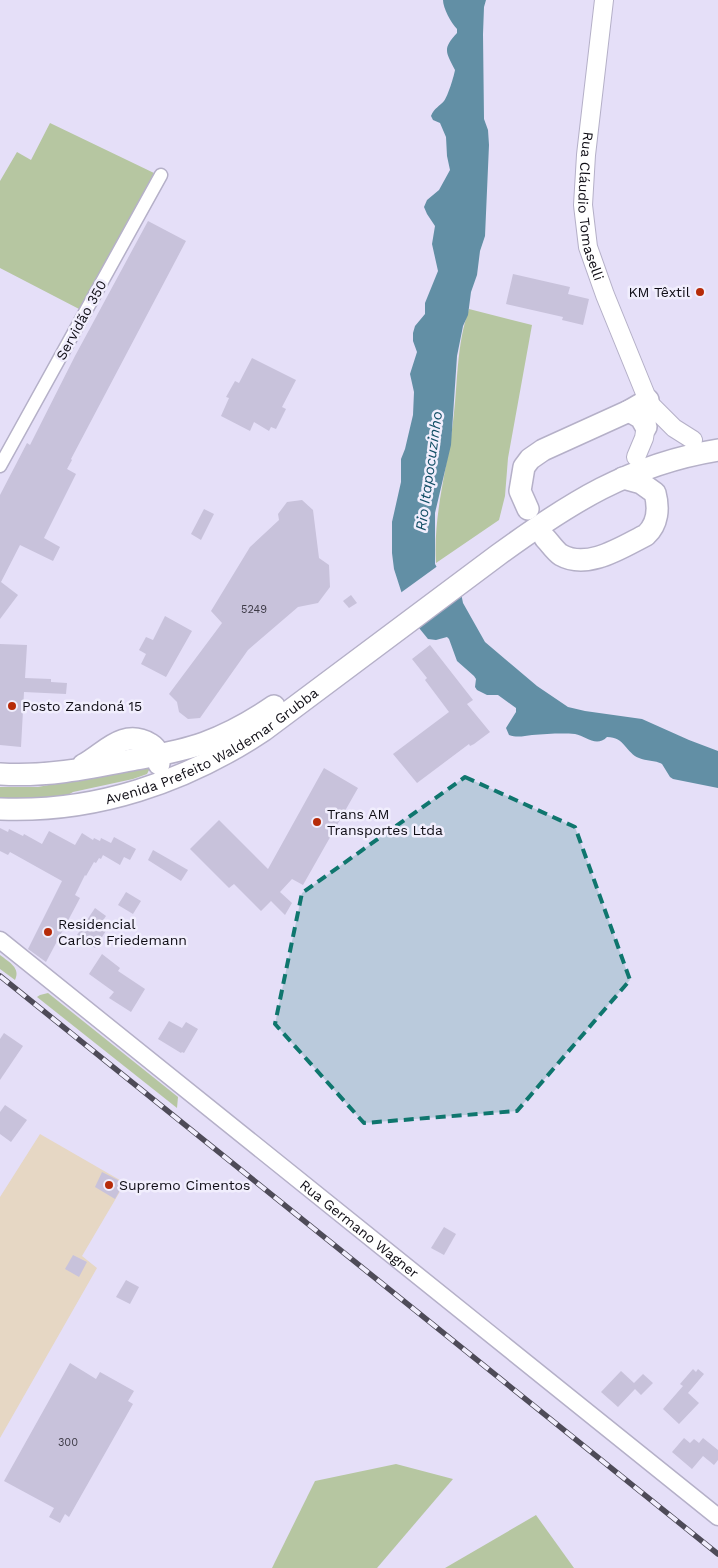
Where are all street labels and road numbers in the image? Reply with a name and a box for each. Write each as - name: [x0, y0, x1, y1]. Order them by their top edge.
- street label: Rua Cláudio Tomaselli: [575, 131, 607, 282]
- street label: Servidão 350: [53, 277, 109, 363]
- street label: Avenida Prefeito Waldemar Grubba: [104, 684, 321, 807]
- street label: Rua Germano Wagner: [297, 1176, 422, 1281]

